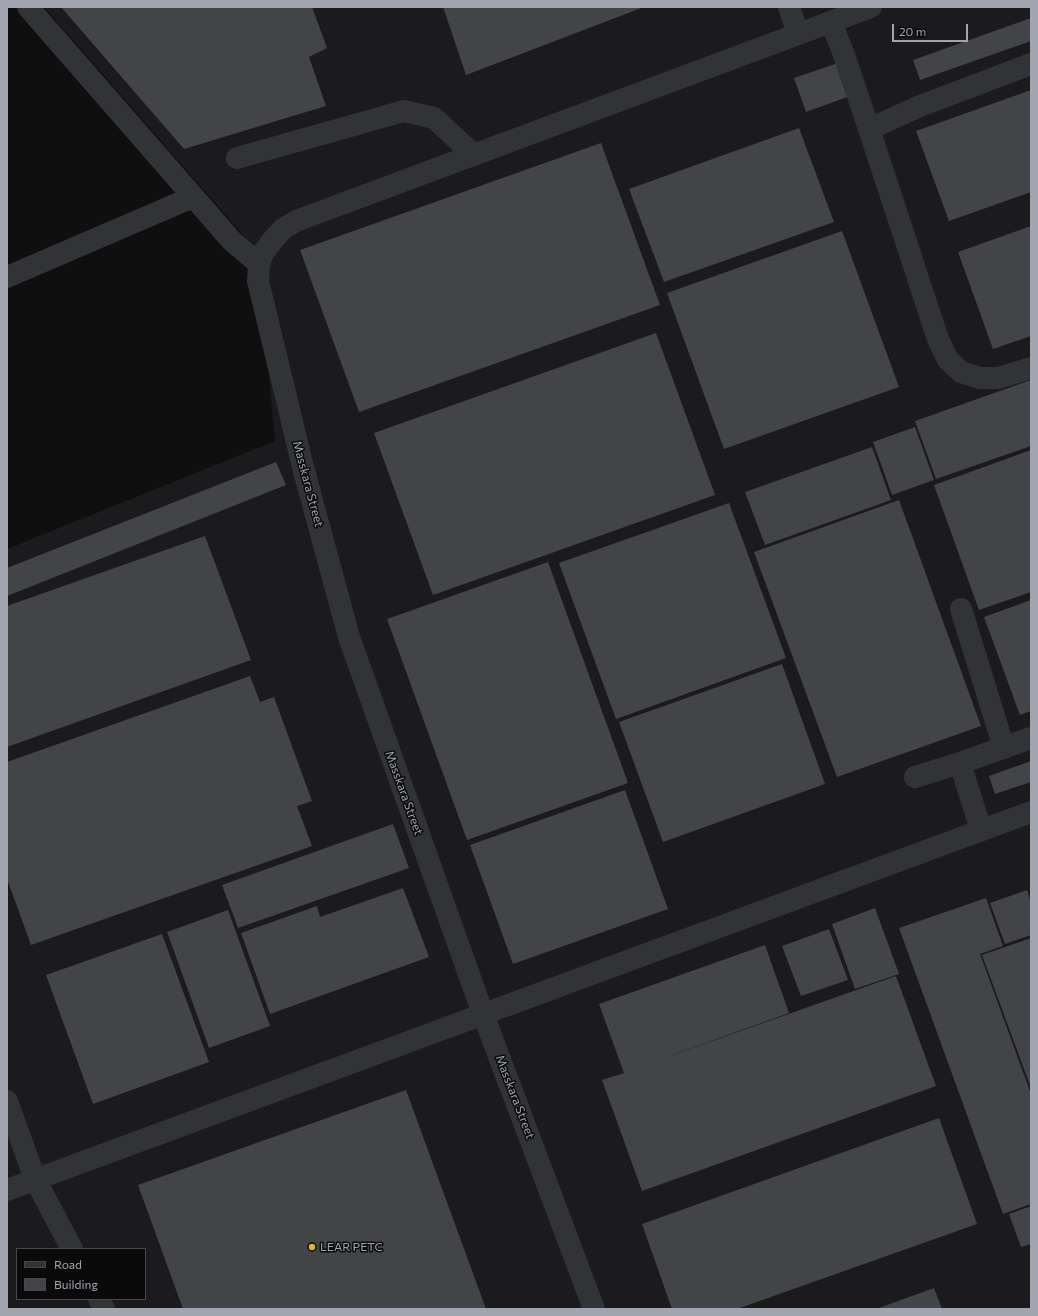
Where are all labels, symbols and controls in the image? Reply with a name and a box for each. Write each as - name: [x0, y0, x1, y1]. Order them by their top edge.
- scale bar: [894, 16, 970, 42]
- text: 20 m: [899, 24, 926, 38]
- street label: Masskara Street: [290, 439, 326, 529]
- street label: Masskara Street: [382, 749, 426, 837]
- street label: Masskara Street: [492, 1053, 538, 1141]
- place label: LEAR PETC: [320, 1240, 383, 1254]
- marker: LEAR PETC: [307, 1242, 317, 1252]
- legend: [16, 1248, 146, 1300]
- text: Road: [54, 1257, 82, 1271]
- text: Building: [54, 1277, 98, 1291]

